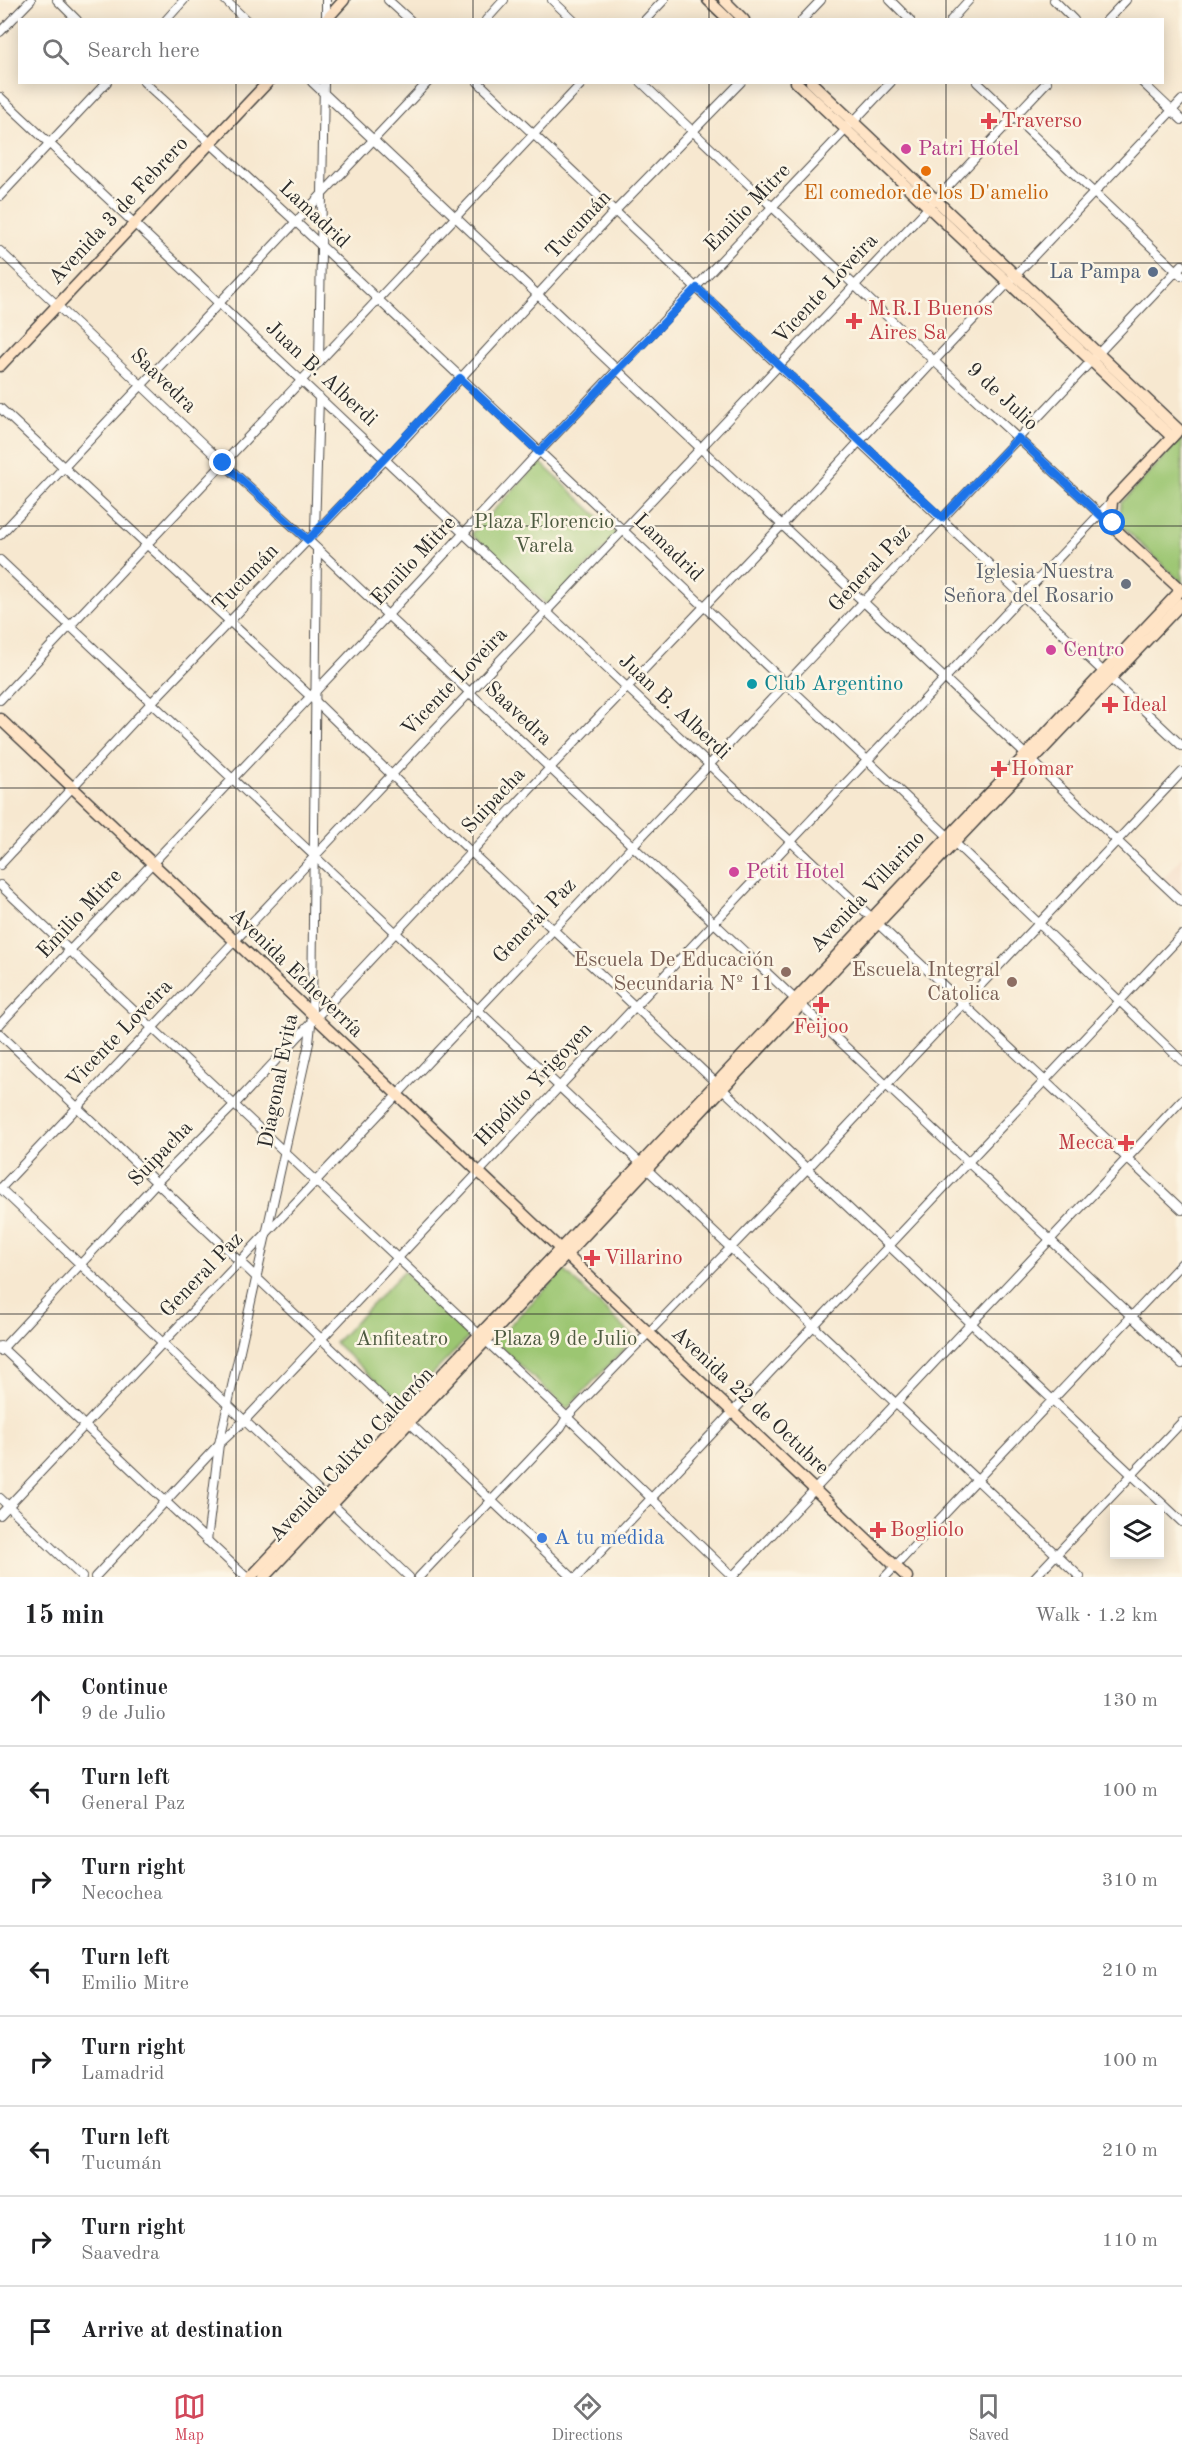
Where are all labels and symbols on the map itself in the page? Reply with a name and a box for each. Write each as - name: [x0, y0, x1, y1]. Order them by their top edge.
- place label: Traverso: [1001, 111, 1082, 132]
- marker: Traverso: [982, 114, 996, 128]
- street label: Avenida 3 de Febrero: [45, 133, 193, 289]
- place label: Patri Hotel: [918, 139, 1019, 160]
- marker: Patri Hotel: [899, 142, 913, 156]
- street label: Emilio Mitre: [701, 160, 795, 256]
- marker: El comedor de los D'amelio: [919, 164, 933, 178]
- street label: Lamadrid: [275, 177, 353, 253]
- place label: El comedor de los D'amelio: [803, 183, 1049, 204]
- street label: Tucumán: [542, 187, 616, 263]
- street label: Vicente Loveira: [770, 230, 882, 348]
- place label: La Pampa: [1049, 262, 1141, 283]
- marker: La Pampa: [1146, 265, 1160, 279]
- place label: M.R.I Buenos Aires Sa: [868, 299, 993, 344]
- marker: M.R.I Buenos Aires Sa: [845, 312, 863, 330]
- street label: Juan B. Alberdi: [261, 317, 381, 431]
- street label: Saavedra: [126, 345, 200, 417]
- street label: 9 de Julio: [962, 359, 1042, 435]
- route end: [209, 449, 235, 475]
- route start: [1099, 509, 1125, 535]
- street label: Lamadrid: [629, 510, 707, 586]
- street label: Emilio Mitre: [368, 512, 460, 610]
- park label: Plaza Florencio Varela: [474, 512, 614, 557]
- street label: General Paz: [825, 522, 915, 616]
- street label: Tucumán: [209, 540, 283, 616]
- place label: Iglesia Nuestra Señora del Rosario: [943, 562, 1114, 607]
- marker: Iglesia Nuestra Señora del Rosario: [1119, 577, 1133, 591]
- street label: Vicente Loveira: [398, 624, 512, 740]
- place label: Centro: [1063, 640, 1124, 661]
- marker: Centro: [1044, 643, 1058, 657]
- street label: Juan B. Alberdi: [614, 650, 734, 764]
- place label: Club Argentino: [764, 674, 903, 695]
- marker: Club Argentino: [745, 677, 759, 691]
- street label: Saavedra: [481, 678, 555, 750]
- place label: Ideal: [1122, 695, 1167, 716]
- marker: Ideal: [1103, 698, 1117, 712]
- place label: Homar: [1011, 759, 1074, 780]
- marker: Homar: [992, 762, 1006, 776]
- street label: Suipacha: [458, 764, 530, 838]
- street label: Avenida Villarino: [807, 827, 929, 957]
- place label: Petit Hotel: [746, 862, 845, 883]
- street label: Emilio Mitre: [34, 865, 126, 963]
- marker: Petit Hotel: [727, 865, 741, 879]
- street label: General Paz: [489, 874, 581, 968]
- street label: Avenida Echeverría: [225, 904, 367, 1042]
- place label: Escuela De Educación Secundaria Nº 11: [574, 950, 774, 995]
- place label: Escuela Integral Catolica: [852, 960, 1000, 1005]
- marker: Escuela De Educación Secundaria Nº 11: [779, 965, 793, 979]
- marker: Escuela Integral Catolica: [1005, 975, 1019, 989]
- street label: Vicente Loveira: [63, 976, 177, 1092]
- marker: Feijoo: [814, 998, 828, 1012]
- street label: Diagonal Evita: [256, 1012, 302, 1150]
- place label: Feijoo: [793, 1017, 849, 1038]
- street label: Hipólito Yrigoyen: [471, 1019, 597, 1151]
- street label: Suipacha: [125, 1117, 197, 1191]
- place label: Mecca: [1058, 1133, 1114, 1154]
- marker: Mecca: [1119, 1136, 1133, 1150]
- street label: General Paz: [156, 1228, 248, 1322]
- place label: Villarino: [604, 1248, 683, 1269]
- marker: Villarino: [585, 1251, 599, 1265]
- street label: Avenida 22 de Octubre: [667, 1323, 833, 1479]
- park label: Anfiteatro: [356, 1329, 448, 1350]
- park label: Plaza 9 de Julio: [493, 1329, 637, 1350]
- street label: Avenida Calixto Calderón: [266, 1364, 438, 1546]
- place label: Bogliolo: [890, 1520, 964, 1541]
- marker: Bogliolo: [871, 1523, 885, 1537]
- place label: A tu medida: [554, 1528, 665, 1549]
- marker: A tu medida: [535, 1531, 549, 1545]

